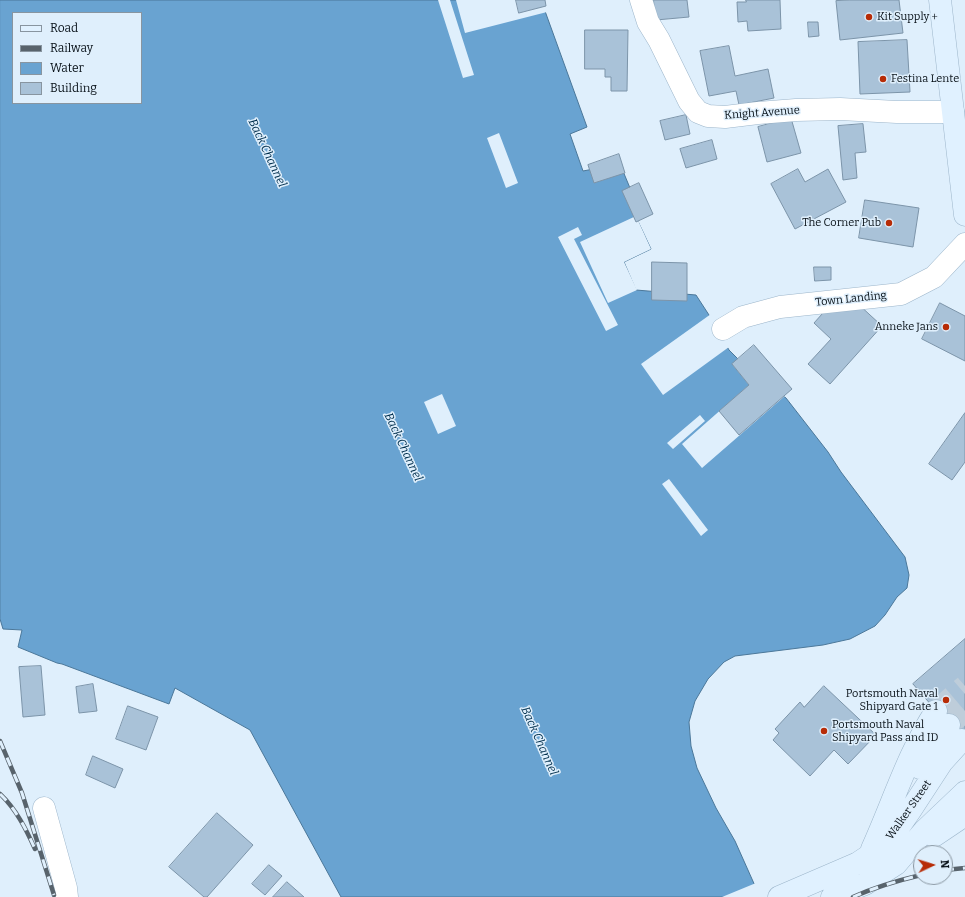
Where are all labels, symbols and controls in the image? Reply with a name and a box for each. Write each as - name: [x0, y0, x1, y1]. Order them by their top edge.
- place label: Kit Supply +: [877, 10, 938, 24]
- legend: [12, 12, 142, 104]
- marker: Kit Supply +: [864, 12, 874, 22]
- text: Road: [50, 21, 78, 35]
- text: Railway: [50, 41, 93, 55]
- text: Water: [50, 61, 84, 75]
- place label: Festina Lente: [891, 72, 959, 86]
- marker: Festina Lente: [878, 74, 888, 84]
- text: Building: [50, 81, 97, 95]
- street label: Knight Avenue: [724, 104, 800, 122]
- water label: Back Channel: [245, 117, 289, 189]
- place label: The Corner Pub: [802, 216, 881, 230]
- marker: The Corner Pub: [884, 218, 894, 228]
- street label: Town Landing: [815, 289, 887, 309]
- place label: Anneke Jans: [875, 320, 938, 334]
- marker: Anneke Jans: [941, 322, 951, 332]
- water label: Back Channel: [381, 411, 425, 483]
- place label: Portsmouth Naval Shipyard Gate 1: [846, 687, 938, 713]
- marker: Portsmouth Naval Shipyard Gate 1: [941, 695, 951, 705]
- water label: Back Channel: [517, 704, 561, 778]
- place label: Portsmouth Naval Shipyard Pass and ID: [832, 718, 938, 744]
- marker: Portsmouth Naval Shipyard Pass and ID: [819, 726, 829, 736]
- street label: Walker Street: [884, 778, 934, 842]
- north arrow: [913, 845, 953, 885]
- text: N: [938, 860, 951, 869]

